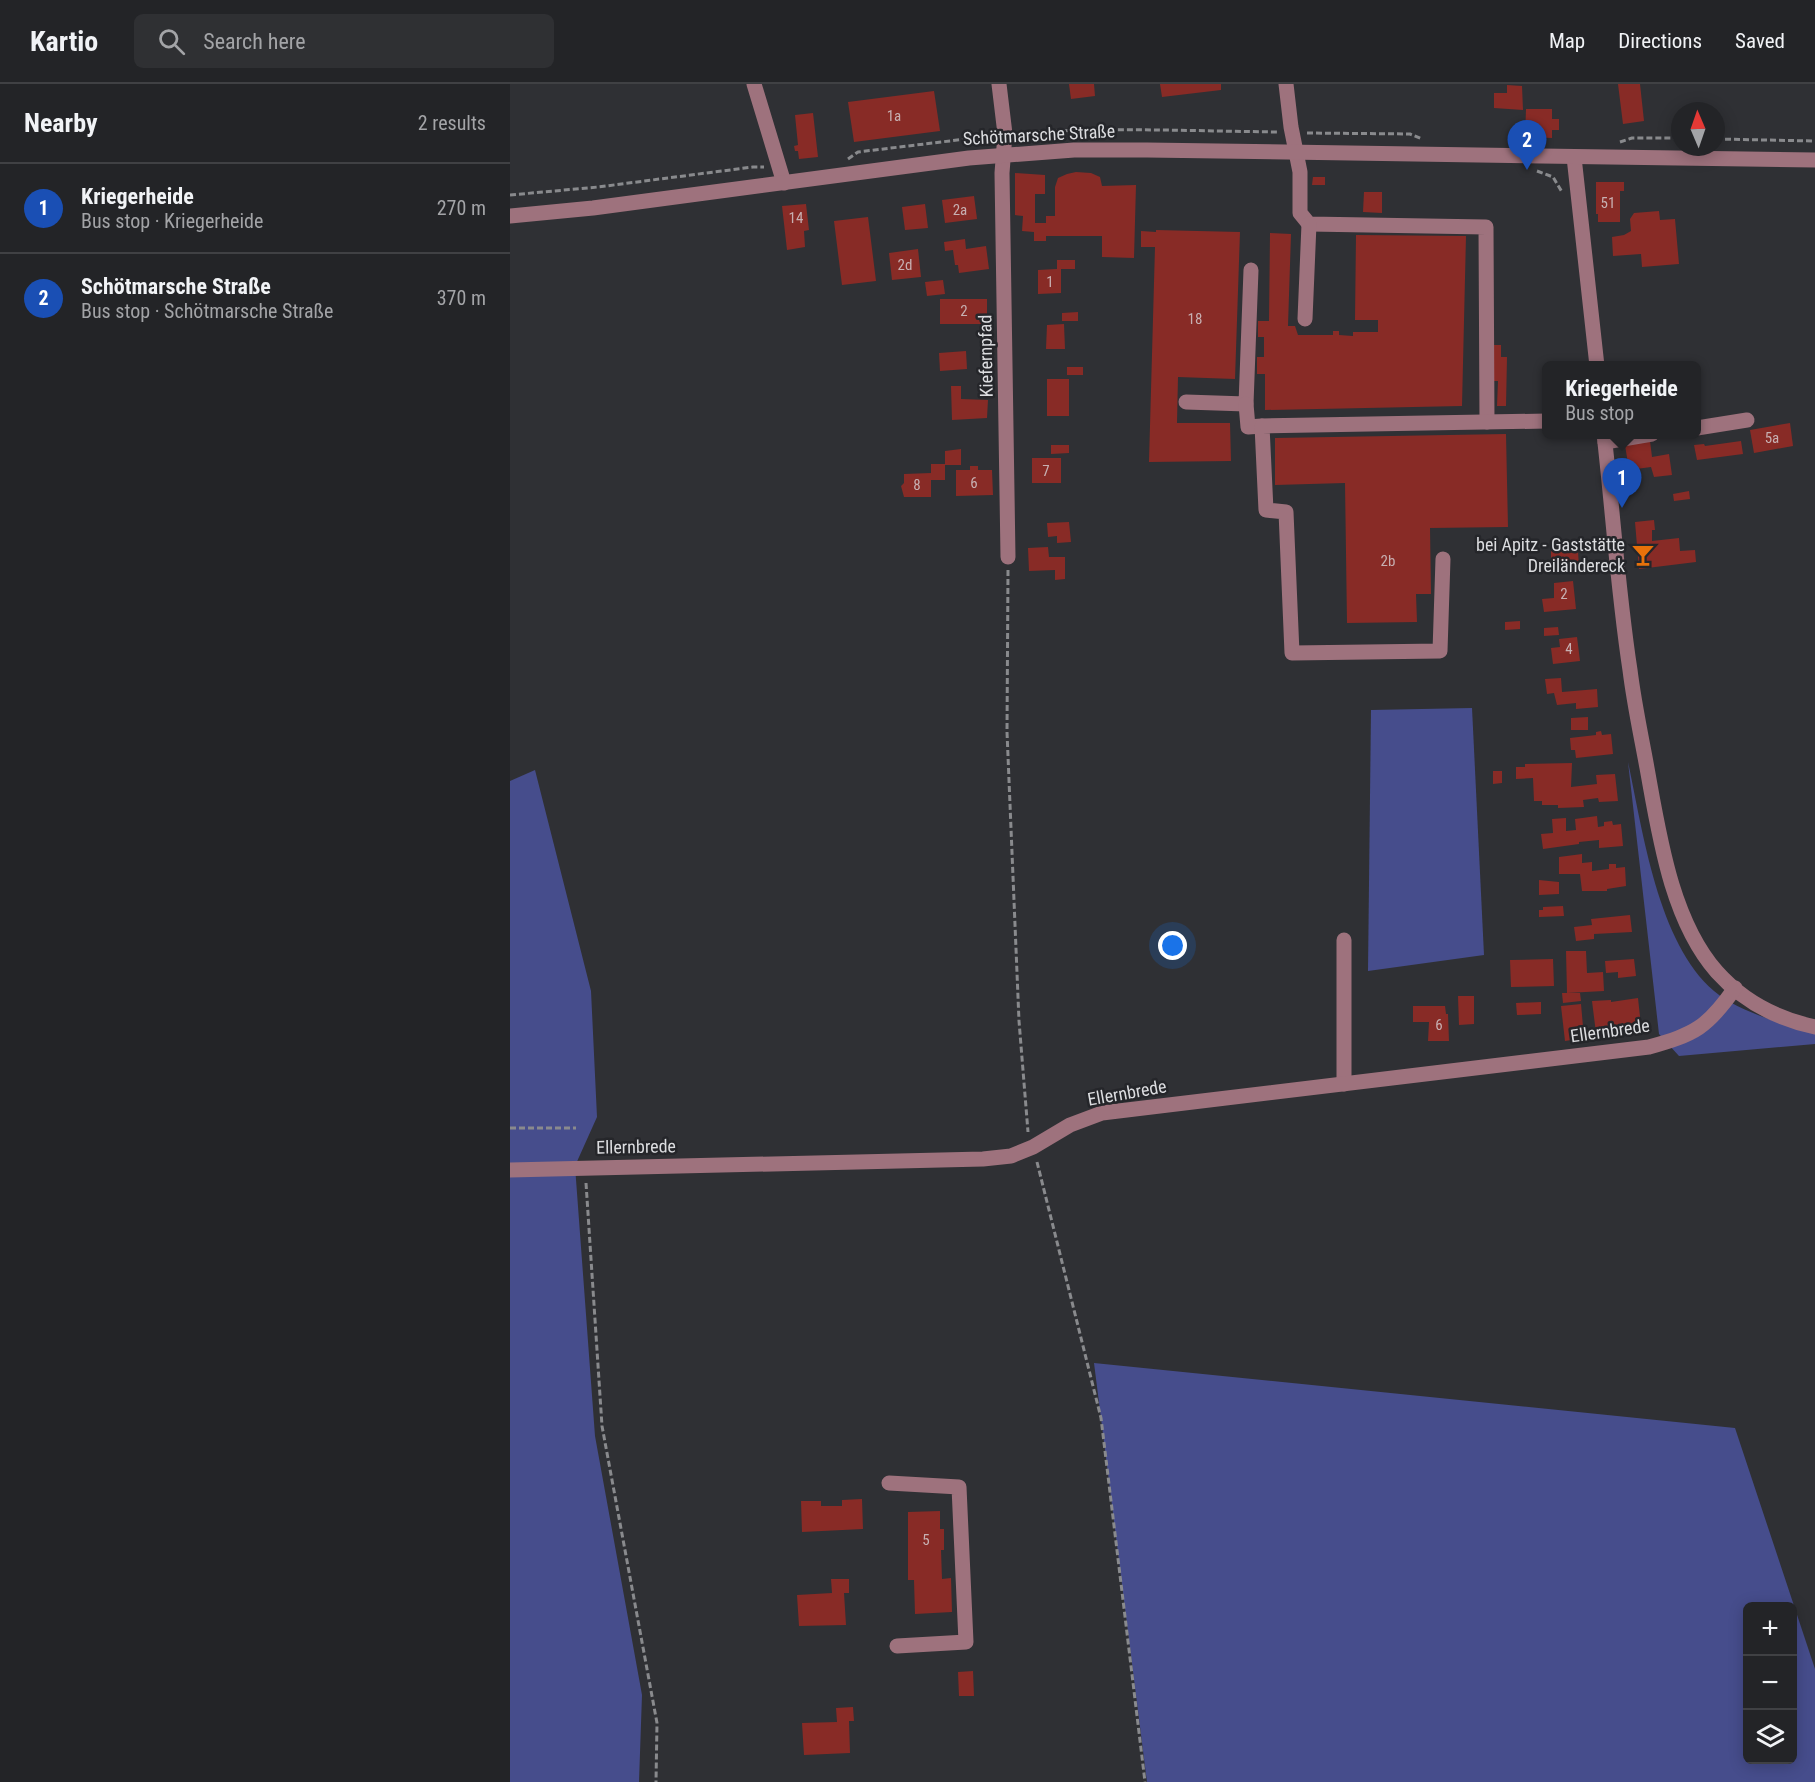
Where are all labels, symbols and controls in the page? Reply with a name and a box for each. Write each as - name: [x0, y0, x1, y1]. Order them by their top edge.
- search box: [134, 14, 554, 68]
- text: Kartio: [30, 25, 98, 58]
- icon: search: [155, 25, 188, 58]
- text: Search here: [203, 29, 306, 54]
- text: Map: [1549, 29, 1585, 53]
- text: Directions: [1618, 29, 1702, 53]
- text: Saved: [1735, 29, 1785, 53]
- north arrow: [1671, 102, 1725, 156]
- house number: 1a: [887, 107, 901, 125]
- text: Nearby: [24, 108, 98, 138]
- text: 2 results: [418, 111, 486, 135]
- street label: Schötmarsche Straße: [962, 120, 1116, 149]
- pin: 2: [1508, 120, 1546, 170]
- text: Kriegerheide: [81, 184, 194, 209]
- house number: 51: [1601, 194, 1615, 212]
- text: 1: [38, 196, 49, 220]
- text: 270 m: [437, 196, 486, 220]
- house number: 2a: [953, 201, 967, 219]
- text: Bus stop · Kriegerheide: [81, 209, 263, 233]
- house number: 14: [789, 209, 803, 227]
- house number: 2d: [898, 256, 912, 274]
- house number: 1: [1046, 273, 1054, 291]
- text: Schötmarsche Straße: [81, 274, 271, 299]
- text: 2: [38, 286, 49, 310]
- text: 370 m: [437, 286, 486, 310]
- text: Bus stop · Schötmarsche Straße: [81, 299, 333, 323]
- house number: 2: [960, 302, 968, 320]
- house number: 18: [1188, 310, 1202, 328]
- street label: Kiefernpfad: [974, 315, 997, 398]
- popup: [1542, 361, 1701, 439]
- text: Kriegerheide: [1565, 376, 1678, 401]
- text: Bus stop: [1565, 401, 1634, 425]
- house number: 5a: [1765, 429, 1779, 447]
- pin: 1: [1602, 458, 1642, 508]
- house number: 7: [1042, 462, 1050, 480]
- house number: 6: [970, 474, 978, 492]
- house number: 8: [913, 476, 921, 494]
- place label: bei Apitz - Gaststätte Dreiländereck: [1476, 534, 1625, 576]
- bar icon: bei Apitz - Gaststätte Dreiländereck: [1630, 542, 1656, 568]
- house number: 2b: [1381, 552, 1395, 570]
- house number: 2: [1560, 585, 1568, 603]
- house number: 4: [1565, 640, 1573, 658]
- your location: [1158, 931, 1187, 960]
- street label: Ellernbrede: [1569, 1015, 1651, 1046]
- house number: 6: [1435, 1016, 1443, 1034]
- street label: Ellernbrede: [1086, 1075, 1168, 1110]
- street label: Ellernbrede: [596, 1135, 676, 1158]
- house number: 5: [922, 1531, 930, 1549]
- map controls: [1743, 1602, 1797, 1764]
- button: +: [1743, 1602, 1797, 1656]
- button: −: [1743, 1656, 1797, 1710]
- button: layers: [1743, 1710, 1797, 1764]

